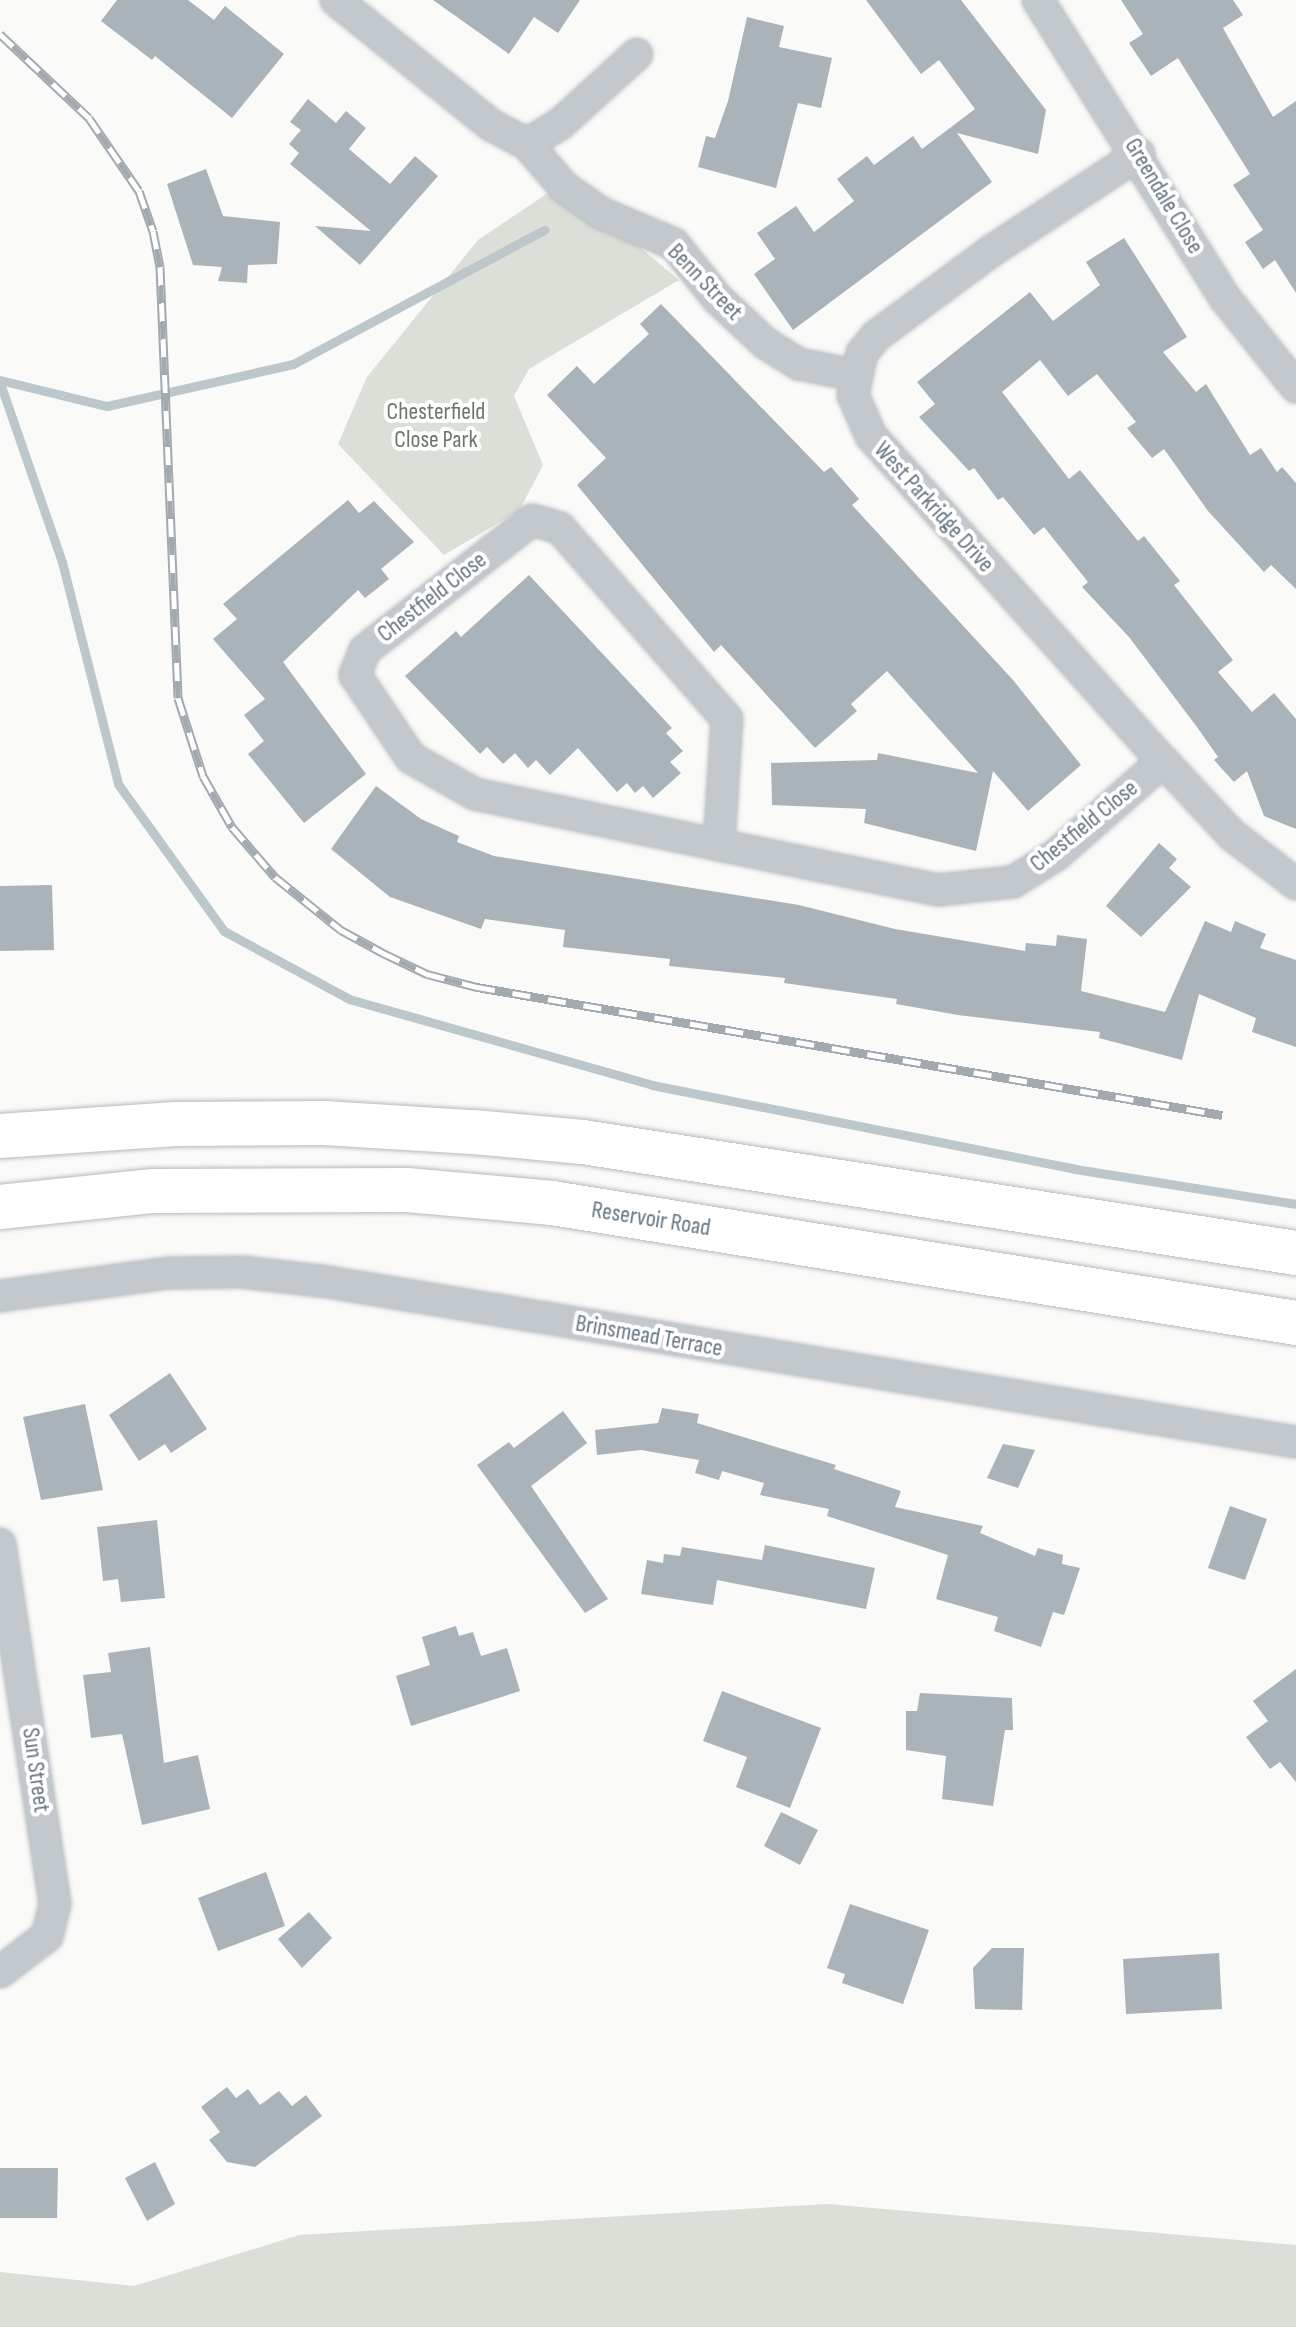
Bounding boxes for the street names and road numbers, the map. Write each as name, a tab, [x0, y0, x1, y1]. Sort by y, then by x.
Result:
street label: Greendale Close	[1118, 133, 1210, 259]
street label: Benn Street	[662, 238, 748, 326]
street label: West Parkridge Drive	[868, 436, 1000, 578]
street label: Chestfield Close	[372, 546, 492, 648]
street label: Chestfield Close	[1024, 774, 1144, 878]
street label: Reservoir Road	[589, 1195, 713, 1243]
street label: Brinsmead Terrace	[573, 1309, 725, 1363]
street label: Sun Street	[16, 1726, 56, 1814]

